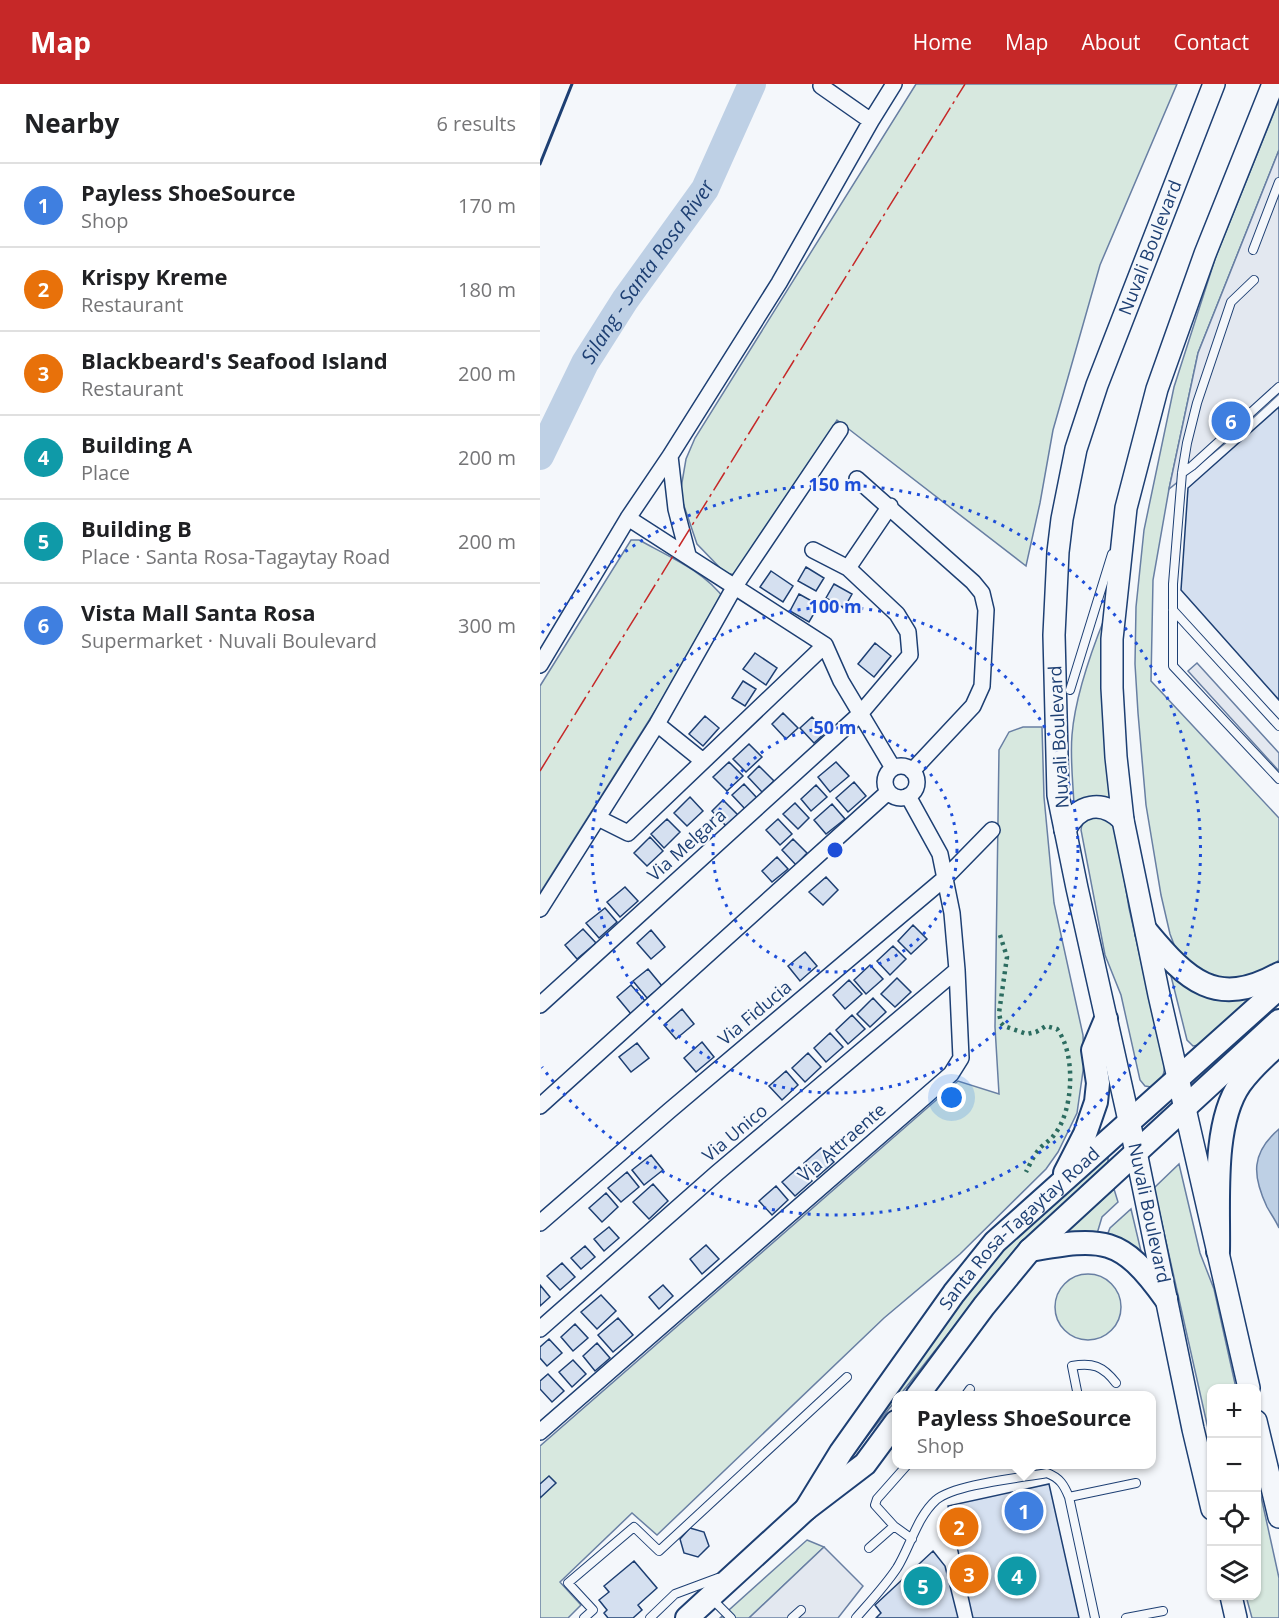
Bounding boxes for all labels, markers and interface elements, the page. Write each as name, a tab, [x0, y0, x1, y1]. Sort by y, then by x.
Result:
text: Map	[30, 23, 91, 61]
text: Home	[913, 28, 972, 56]
text: Map	[1005, 28, 1048, 56]
text: About	[1081, 28, 1141, 56]
text: Contact	[1174, 28, 1249, 56]
text: Nearby	[24, 105, 119, 141]
text: 6 results	[436, 110, 516, 137]
water label: Silang - Santa Rosa River	[574, 175, 721, 368]
street label: Nuvali Boulevard	[1112, 176, 1187, 318]
text: Payless ShoeSource	[81, 177, 296, 207]
text: 1	[38, 192, 49, 219]
text: 170 m	[458, 192, 516, 219]
text: Shop	[81, 207, 129, 234]
text: Krispy Kreme	[81, 261, 228, 291]
text: 2	[38, 276, 49, 303]
text: 180 m	[458, 276, 516, 303]
text: Restaurant	[81, 291, 183, 318]
text: Blackbeard's Seafood Island	[81, 345, 388, 375]
text: 3	[38, 360, 49, 387]
text: 200 m	[458, 360, 516, 387]
text: Restaurant	[81, 375, 183, 402]
pin: 6	[1212, 398, 1250, 444]
text: Building A	[81, 429, 192, 459]
text: 4	[38, 444, 49, 471]
text: 200 m	[458, 444, 516, 471]
text: Place	[81, 459, 130, 486]
text: 150 m	[808, 472, 862, 496]
text: Building B	[81, 513, 192, 543]
text: 5	[38, 528, 49, 555]
text: 200 m	[458, 528, 516, 555]
text: Place · Santa Rosa-Tagaytay Road	[81, 543, 390, 570]
text: 100 m	[808, 594, 862, 618]
text: Vista Mall Santa Rosa	[81, 597, 315, 627]
text: 6	[38, 612, 49, 639]
text: 300 m	[458, 612, 516, 639]
text: Supermarket · Nuvali Boulevard	[81, 627, 377, 654]
street label: Nuvali Boulevard	[1042, 665, 1074, 809]
text: 50 m	[814, 715, 856, 739]
street label: Via Melgara	[642, 803, 731, 886]
centre of rings	[825, 840, 845, 860]
street label: Via Fiducia	[713, 974, 796, 1050]
your location	[937, 1083, 966, 1112]
street label: Via Attraente	[792, 1097, 890, 1187]
street label: Via Unico	[697, 1098, 772, 1167]
street label: Nuvali Boulevard	[1123, 1140, 1177, 1285]
street label: Santa Rosa-Tagaytay Road	[933, 1141, 1104, 1314]
map controls	[1207, 1384, 1261, 1600]
button: +	[1207, 1384, 1261, 1438]
popup	[892, 1391, 1156, 1469]
text: Payless ShoeSource	[917, 1402, 1131, 1432]
text: Shop	[917, 1432, 964, 1459]
button: −	[1207, 1438, 1261, 1492]
pin: 1	[1004, 1488, 1044, 1534]
button: locate	[1207, 1492, 1261, 1546]
pin: 2	[940, 1504, 978, 1550]
button: layers	[1207, 1546, 1261, 1600]
pin: 3	[950, 1552, 988, 1596]
pin: 4	[998, 1554, 1036, 1598]
pin: 5	[904, 1564, 943, 1608]

